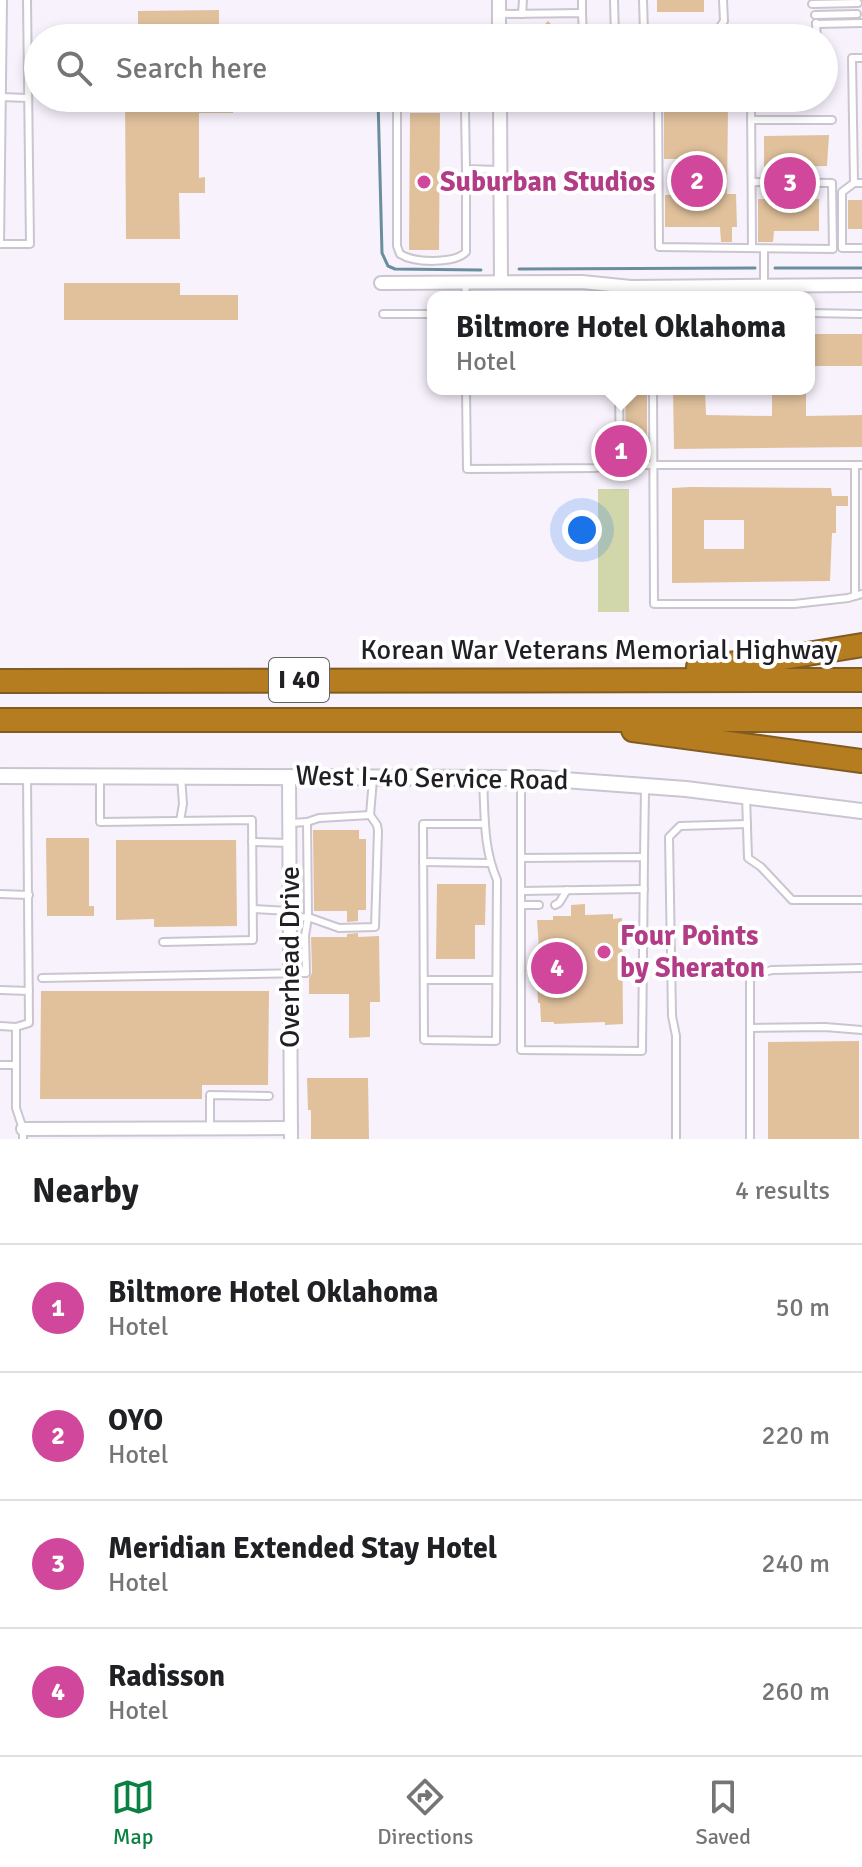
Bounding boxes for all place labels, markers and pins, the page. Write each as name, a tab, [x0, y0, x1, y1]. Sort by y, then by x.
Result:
pin: 2	[671, 151, 723, 211]
pin: 3	[764, 153, 816, 213]
place label: Suburban Studios	[440, 165, 655, 199]
marker: Suburban Studios	[415, 173, 433, 191]
pin: 1	[595, 421, 647, 481]
place label: Four Points by Sheraton	[620, 919, 765, 985]
pin: 4	[531, 938, 583, 998]
marker: Four Points by Sheraton	[595, 943, 613, 961]

